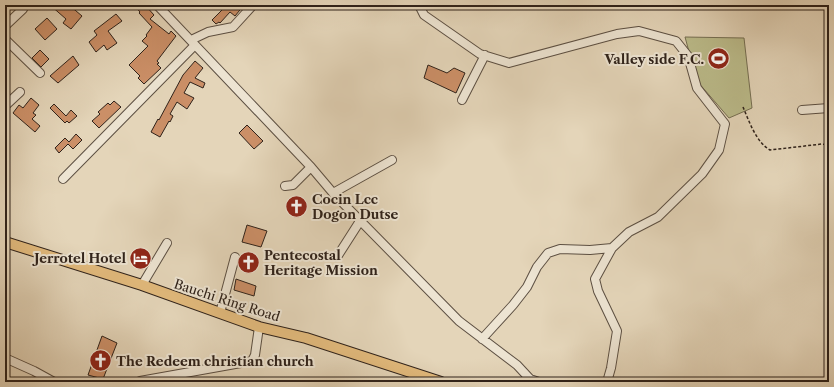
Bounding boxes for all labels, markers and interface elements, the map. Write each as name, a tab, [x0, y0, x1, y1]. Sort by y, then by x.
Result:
sports icon: Valley side F.C.	[706, 46, 732, 72]
place label: Valley side F.C.	[603, 51, 704, 67]
place label: Cocin Lcc Dogon Dutse	[312, 191, 399, 222]
church icon: Cocin Lcc Dogon Dutse	[283, 193, 309, 219]
hotel icon: Jerrotel Hotel	[128, 245, 154, 271]
place label: Pentecostal Heritage Mission	[264, 247, 378, 278]
church icon: Pentecostal Heritage Mission	[235, 249, 261, 275]
place label: Jerrotel Hotel	[32, 250, 126, 266]
street label: Bauchi Ring Road	[172, 275, 282, 325]
church icon: The Redeem christian church	[87, 348, 113, 374]
place label: The Redeem christian church	[116, 353, 314, 369]

